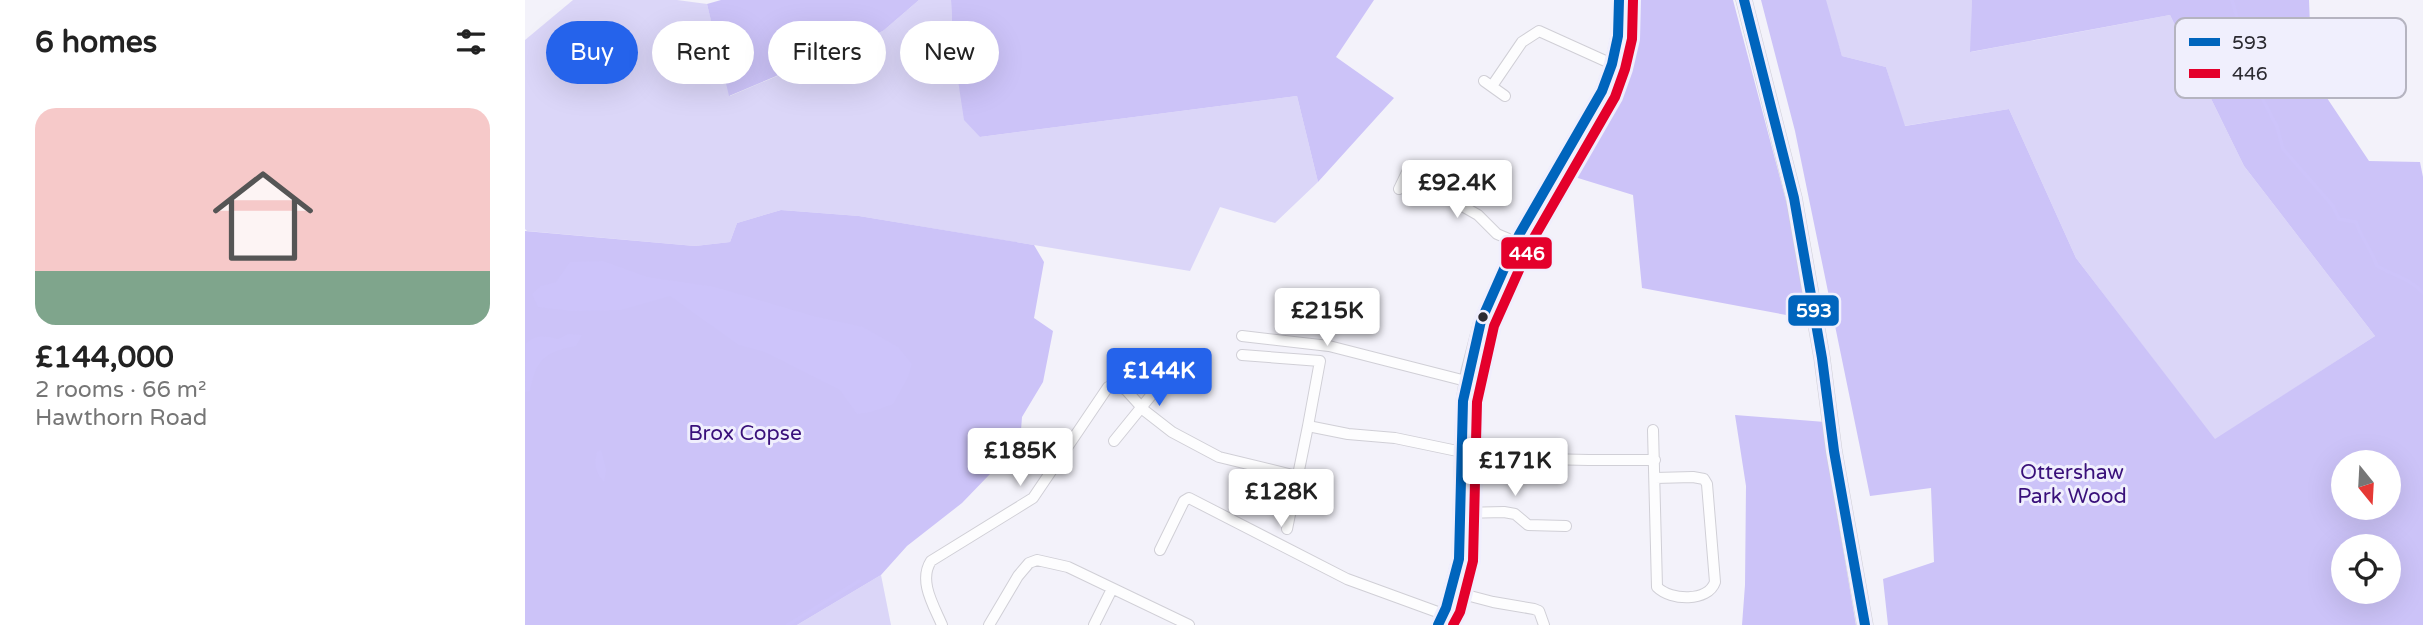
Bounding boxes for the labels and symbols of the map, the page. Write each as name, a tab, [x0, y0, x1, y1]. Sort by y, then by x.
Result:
legend	[2175, 18, 2406, 98]
text: 593	[2232, 32, 2268, 54]
text: 446	[2232, 63, 2268, 85]
pin: £92.4K	[1400, 160, 1514, 220]
line badge: 446	[1500, 236, 1553, 270]
text: 446	[1509, 243, 1545, 265]
pin: £215K	[1278, 288, 1376, 348]
line badge: 593	[1787, 294, 1840, 327]
text: 593	[1796, 300, 1832, 322]
unlabelled marker	[1476, 310, 1490, 324]
pin: £144K	[1110, 348, 1208, 408]
park label: Brox Copse	[688, 421, 802, 446]
pin: £185K	[971, 428, 1069, 488]
pin: £171K	[1466, 438, 1564, 498]
north arrow	[2331, 450, 2401, 520]
park label: Ottershaw Park Wood	[2017, 460, 2127, 509]
pin: £128K	[1232, 470, 1330, 529]

